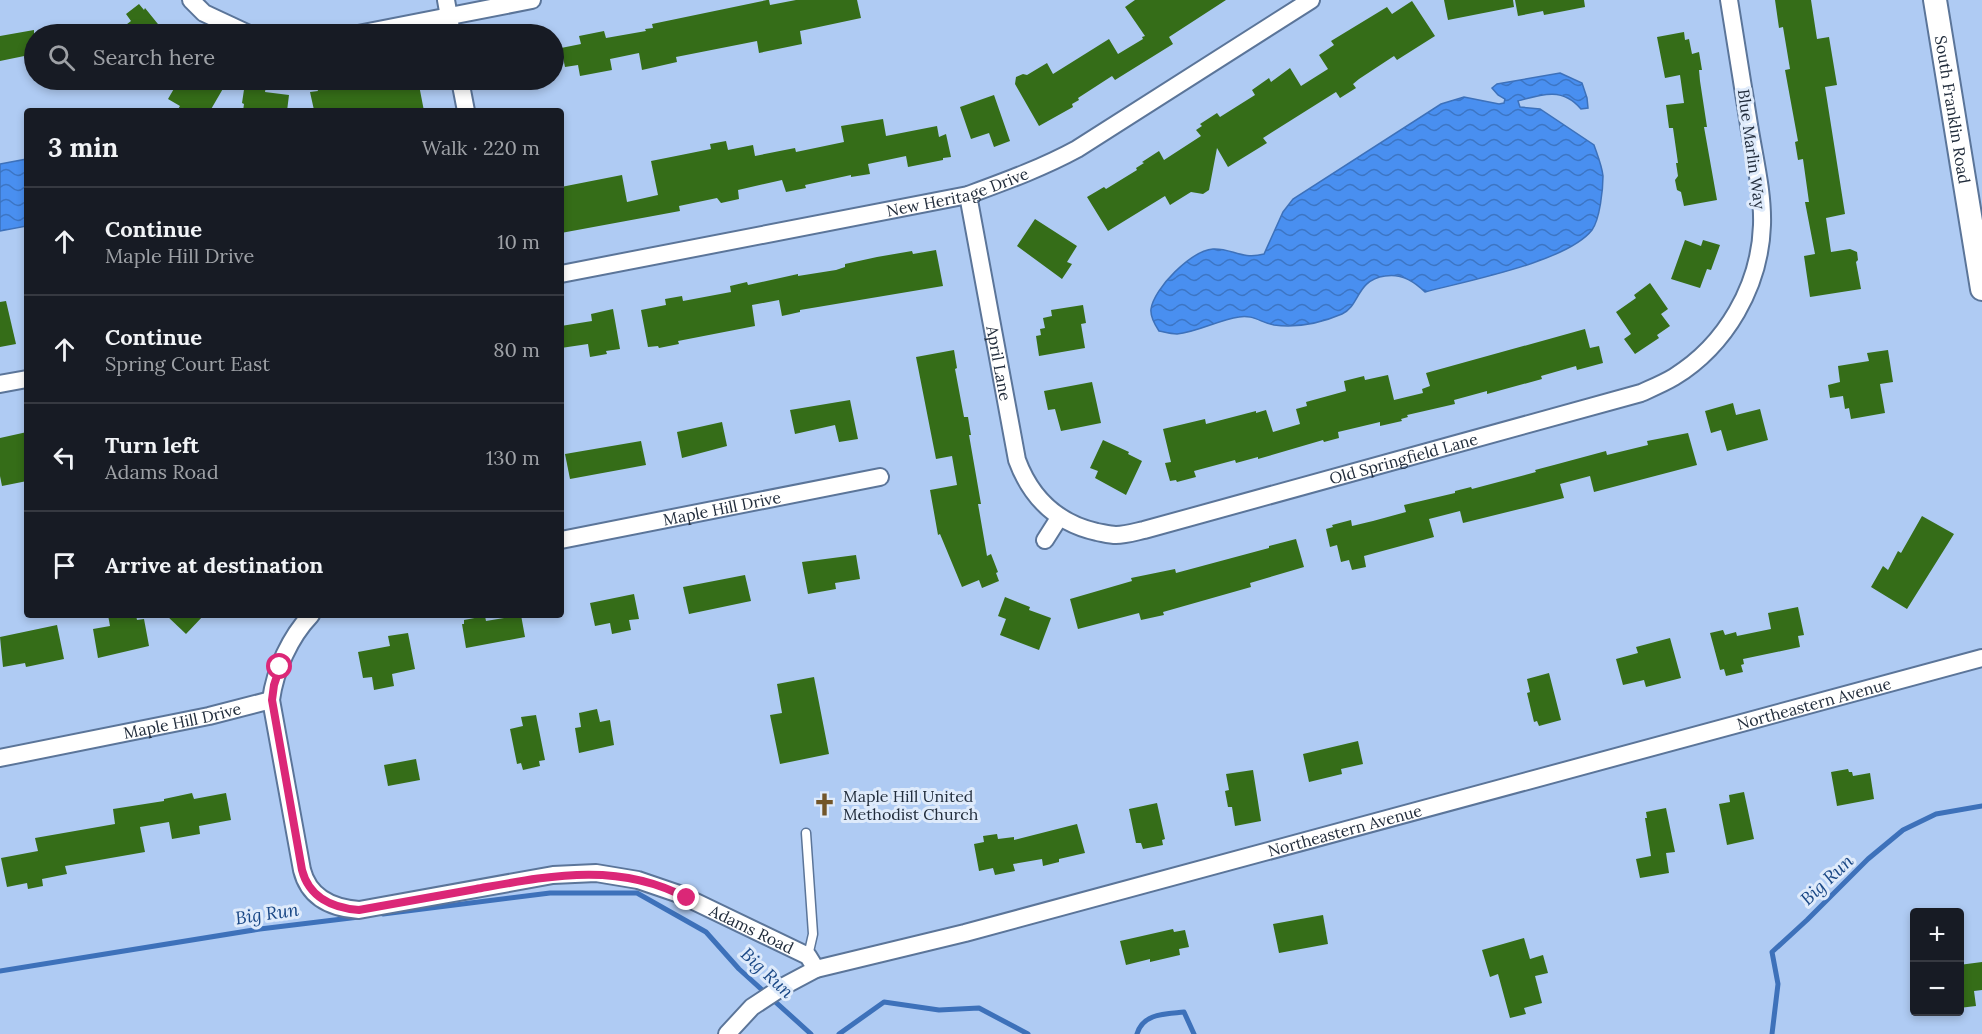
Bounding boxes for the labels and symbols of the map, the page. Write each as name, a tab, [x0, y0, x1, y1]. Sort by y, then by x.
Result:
street label: South Franklin Road	[1931, 34, 1975, 186]
street label: Blue Marlin Way	[1734, 88, 1770, 211]
street label: New Heritage Drive	[885, 163, 1032, 221]
street label: April Lane	[982, 323, 1016, 403]
street label: Old Springfield Lane	[1327, 428, 1480, 488]
street label: Maple Hill Drive	[661, 487, 783, 530]
route start	[266, 653, 292, 679]
street label: Northeastern Avenue	[1735, 673, 1893, 734]
street label: Maple Hill Drive	[122, 698, 243, 743]
place label: Maple Hill United Methodist Church	[843, 786, 979, 824]
church icon: Maple Hill United Methodist Church	[812, 792, 838, 818]
street label: Northeastern Avenue	[1266, 800, 1424, 861]
water label: Big Run	[1795, 849, 1858, 910]
route end	[673, 884, 699, 910]
water label: Big Run	[234, 898, 300, 929]
street label: Adams Road	[705, 900, 797, 958]
water label: Big Run	[736, 942, 799, 1003]

